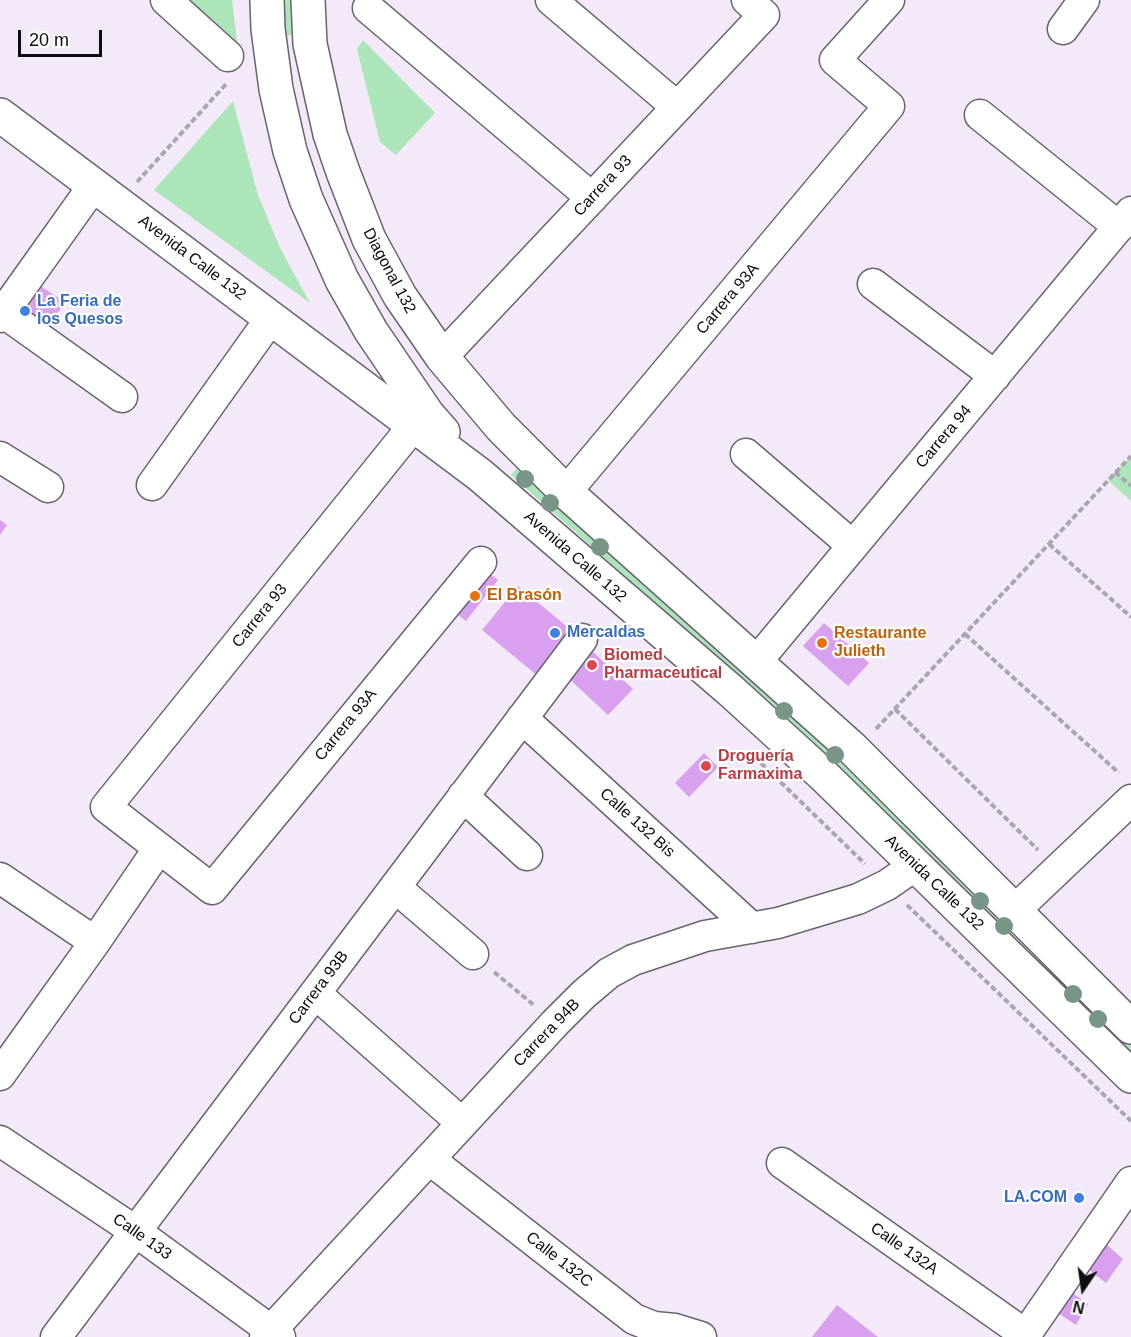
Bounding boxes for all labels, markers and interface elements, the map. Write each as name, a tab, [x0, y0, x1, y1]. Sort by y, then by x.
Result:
scale bar	[21, 18, 105, 56]
text: 20 m	[29, 30, 69, 50]
street label: Carrera 93	[570, 151, 636, 221]
street label: Avenida Calle 132	[134, 211, 250, 305]
street label: Diagonal 132	[358, 225, 420, 317]
street label: Carrera 93A	[693, 259, 763, 339]
place label: La Feria de los Quesos	[37, 292, 123, 330]
marker: La Feria de los Quesos	[18, 304, 32, 318]
street label: Carrera 94	[912, 402, 976, 472]
street label: Avenida Calle 132	[520, 507, 630, 607]
street label: Carrera 93	[228, 580, 292, 652]
place label: El Brasón	[487, 586, 562, 606]
marker: El Brasón	[468, 589, 482, 603]
place label: Mercaldas	[567, 623, 645, 643]
place label: Restaurante Julieth	[834, 624, 926, 662]
marker: Mercaldas	[548, 626, 562, 640]
marker: Restaurante Julieth	[815, 636, 829, 650]
place label: Biomed Pharmaceutical	[604, 646, 722, 684]
marker: Biomed Pharmaceutical	[585, 658, 599, 672]
street label: Carrera 93A	[311, 685, 381, 765]
place label: Droguería Farmaxima	[718, 747, 802, 785]
marker: Droguería Farmaxima	[699, 759, 713, 773]
street label: Calle 132 Bis	[596, 784, 678, 862]
street label: Avenida Calle 132	[881, 831, 987, 935]
street label: Carrera 93B	[285, 947, 353, 1029]
street label: Carrera 94B	[510, 995, 584, 1071]
place label: LA.COM	[1004, 1188, 1067, 1208]
marker: LA.COM	[1072, 1191, 1086, 1205]
street label: Calle 133	[109, 1210, 175, 1264]
street label: Calle 132A	[866, 1219, 942, 1279]
street label: Calle 132C	[522, 1228, 596, 1292]
north arrow	[1053, 1259, 1113, 1319]
text: N	[1071, 1297, 1086, 1317]

